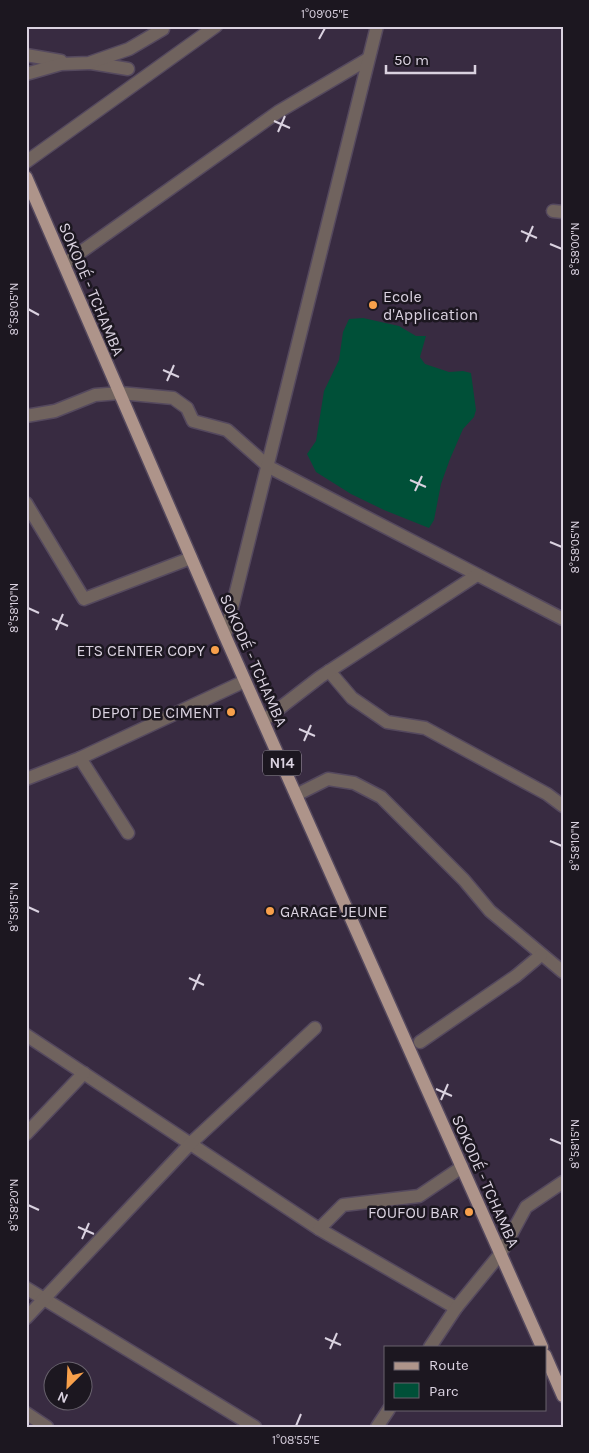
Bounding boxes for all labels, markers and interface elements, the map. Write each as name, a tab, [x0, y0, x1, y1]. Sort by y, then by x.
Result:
text: 1°09'05"E	[301, 7, 349, 21]
scale bar	[386, 42, 475, 74]
text: 50 m	[394, 51, 429, 69]
street label: SOKODÉ - TCHAMBA	[55, 220, 128, 359]
text: 8°58'00"N	[568, 222, 582, 276]
text: 8°58'05"N	[7, 283, 21, 336]
place label: Ecole d'Application	[383, 287, 478, 324]
marker: Ecole d'Application	[367, 299, 379, 311]
text: 8°58'05"N	[568, 521, 582, 574]
text: 8°58'10"N	[7, 583, 21, 633]
street label: SOKODÉ - TCHAMBA	[216, 591, 291, 729]
place label: ETS CENTER COPY	[76, 641, 205, 660]
marker: ETS CENTER COPY	[209, 644, 221, 656]
place label: DEPOT DE CIMENT	[91, 703, 221, 722]
marker: DEPOT DE CIMENT	[225, 706, 237, 718]
road number: N14	[263, 750, 301, 776]
text: 8°58'10"N	[568, 821, 582, 871]
text: 8°58'15"N	[7, 882, 21, 932]
place label: GARAGE JEUNE	[280, 902, 387, 921]
marker: GARAGE JEUNE	[264, 905, 276, 917]
street label: SOKODÉ - TCHAMBA	[448, 1112, 523, 1250]
text: 8°58'15"N	[568, 1119, 582, 1169]
text: 8°58'20"N	[7, 1178, 21, 1232]
place label: FOUFOU BAR	[368, 1203, 459, 1222]
marker: FOUFOU BAR	[463, 1206, 475, 1218]
legend	[384, 1346, 546, 1410]
text: Route	[429, 1356, 469, 1374]
north arrow	[42, 1360, 92, 1410]
text: Parc	[429, 1382, 459, 1400]
text: N	[55, 1388, 71, 1407]
text: 1°08'55"E	[272, 1433, 320, 1447]

